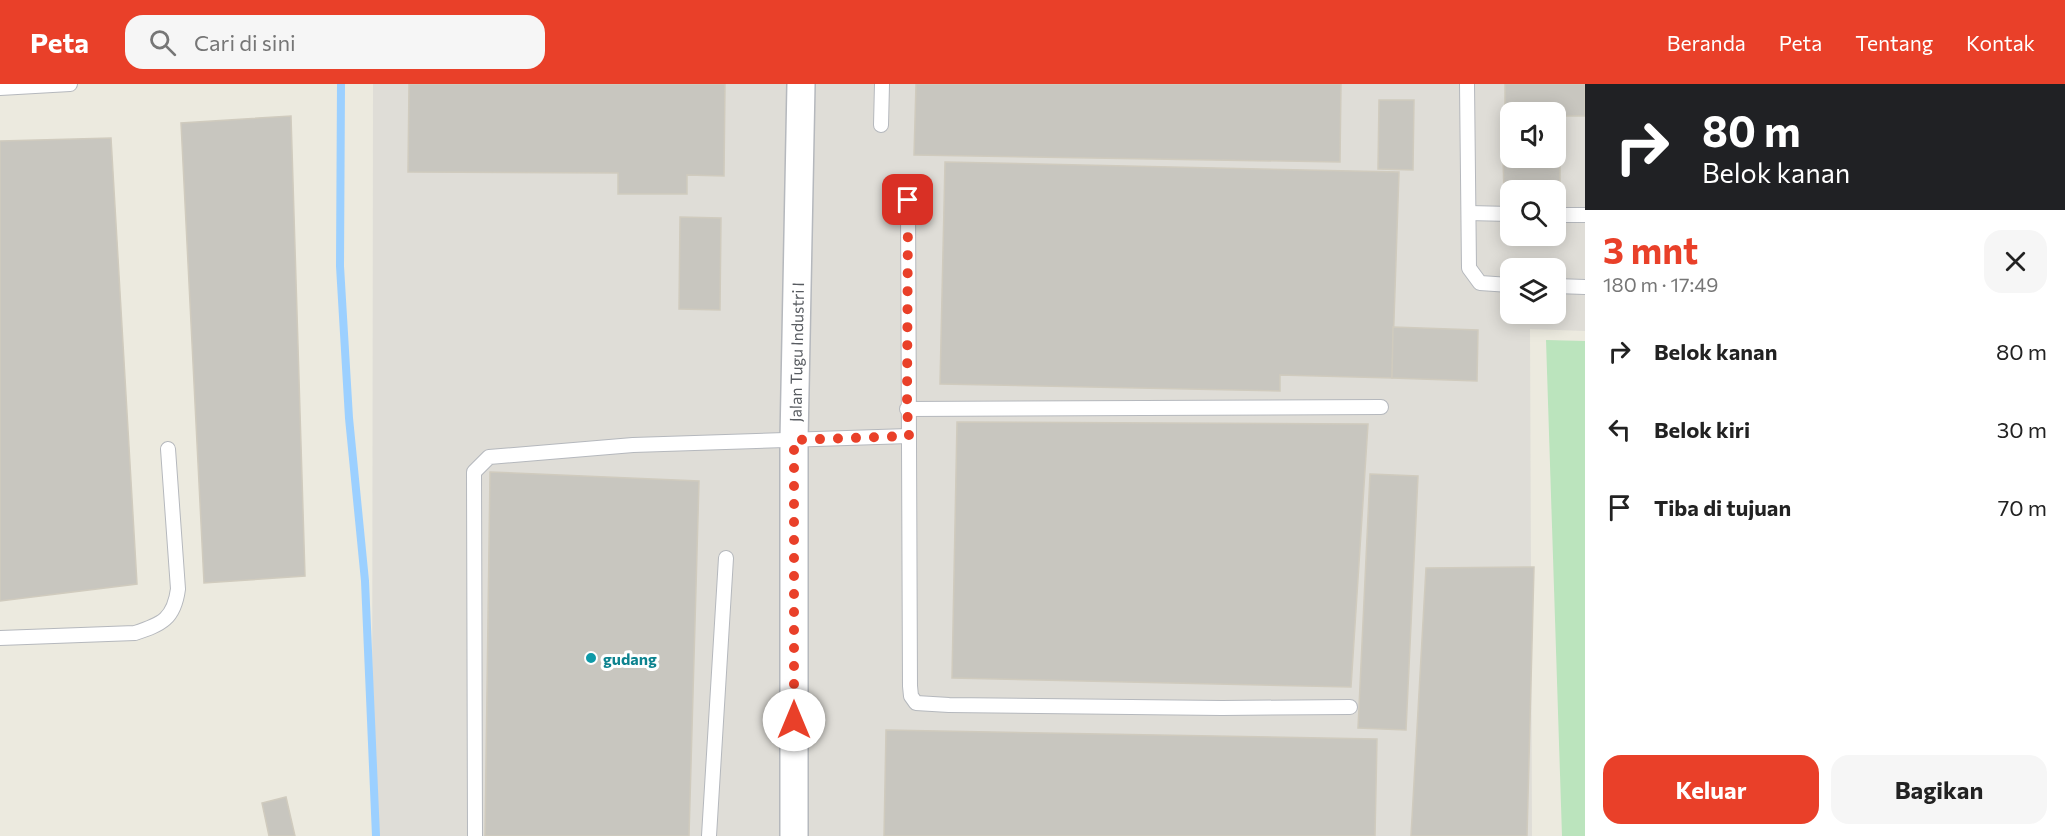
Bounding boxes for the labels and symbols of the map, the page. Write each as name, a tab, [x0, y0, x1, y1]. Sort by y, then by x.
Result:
pin	[882, 174, 933, 225]
street label: Jalan Tugu Industri I	[785, 282, 807, 422]
place label: gudang	[603, 649, 657, 668]
marker: gudang	[584, 651, 598, 665]
position arrow	[762, 688, 826, 752]

